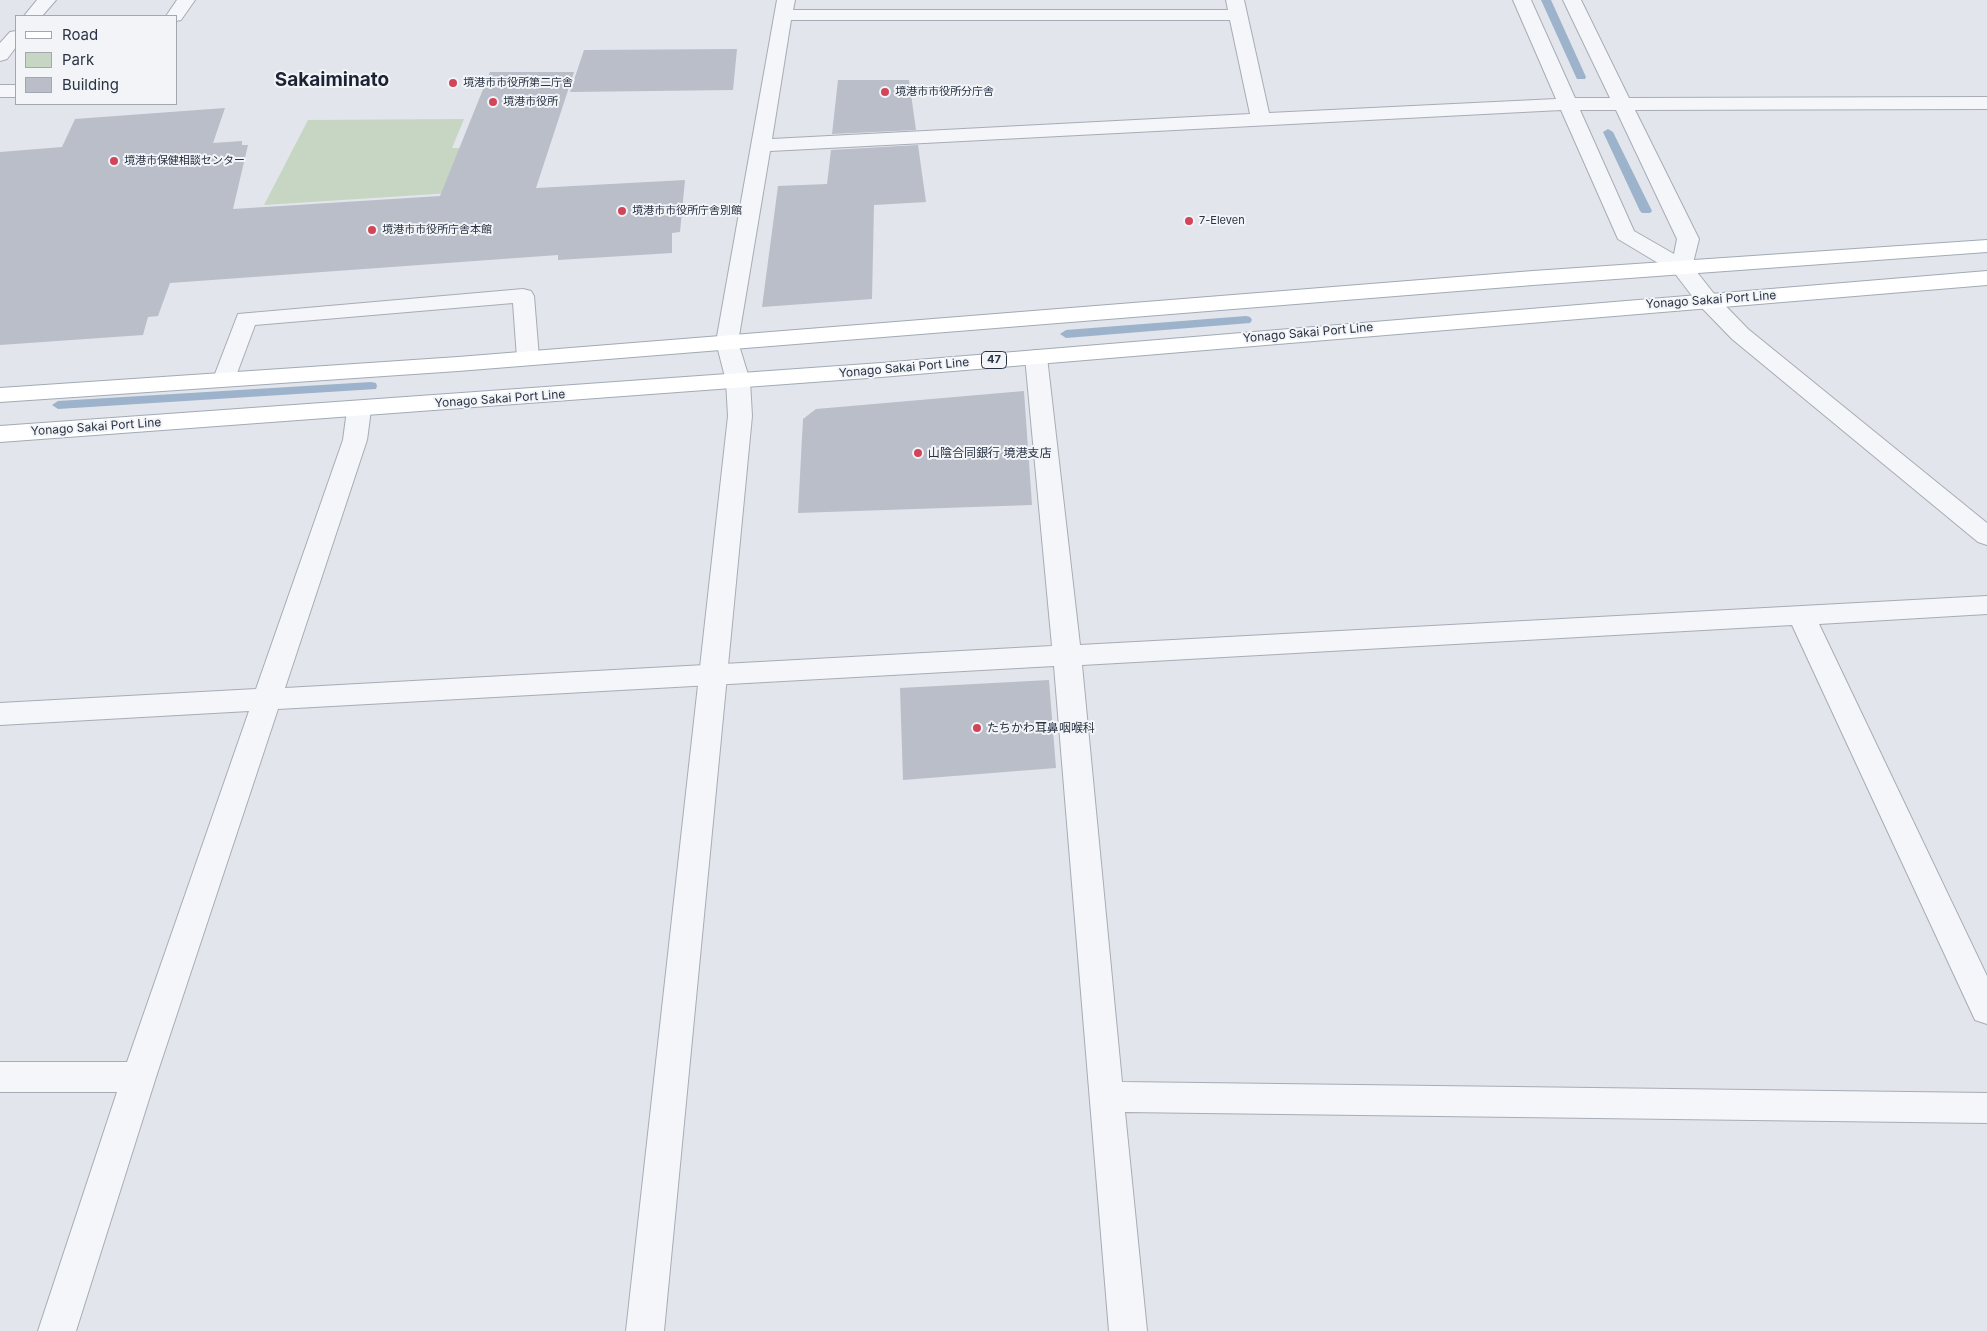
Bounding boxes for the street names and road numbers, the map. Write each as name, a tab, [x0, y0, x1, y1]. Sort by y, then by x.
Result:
street label: Yonago Sakai Port Line	[1645, 288, 1777, 312]
street label: Yonago Sakai Port Line	[1242, 320, 1374, 346]
road number: 47	[982, 352, 1006, 368]
street label: Yonago Sakai Port Line	[838, 355, 970, 381]
street label: Yonago Sakai Port Line	[434, 387, 566, 411]
street label: Yonago Sakai Port Line	[30, 415, 162, 439]

